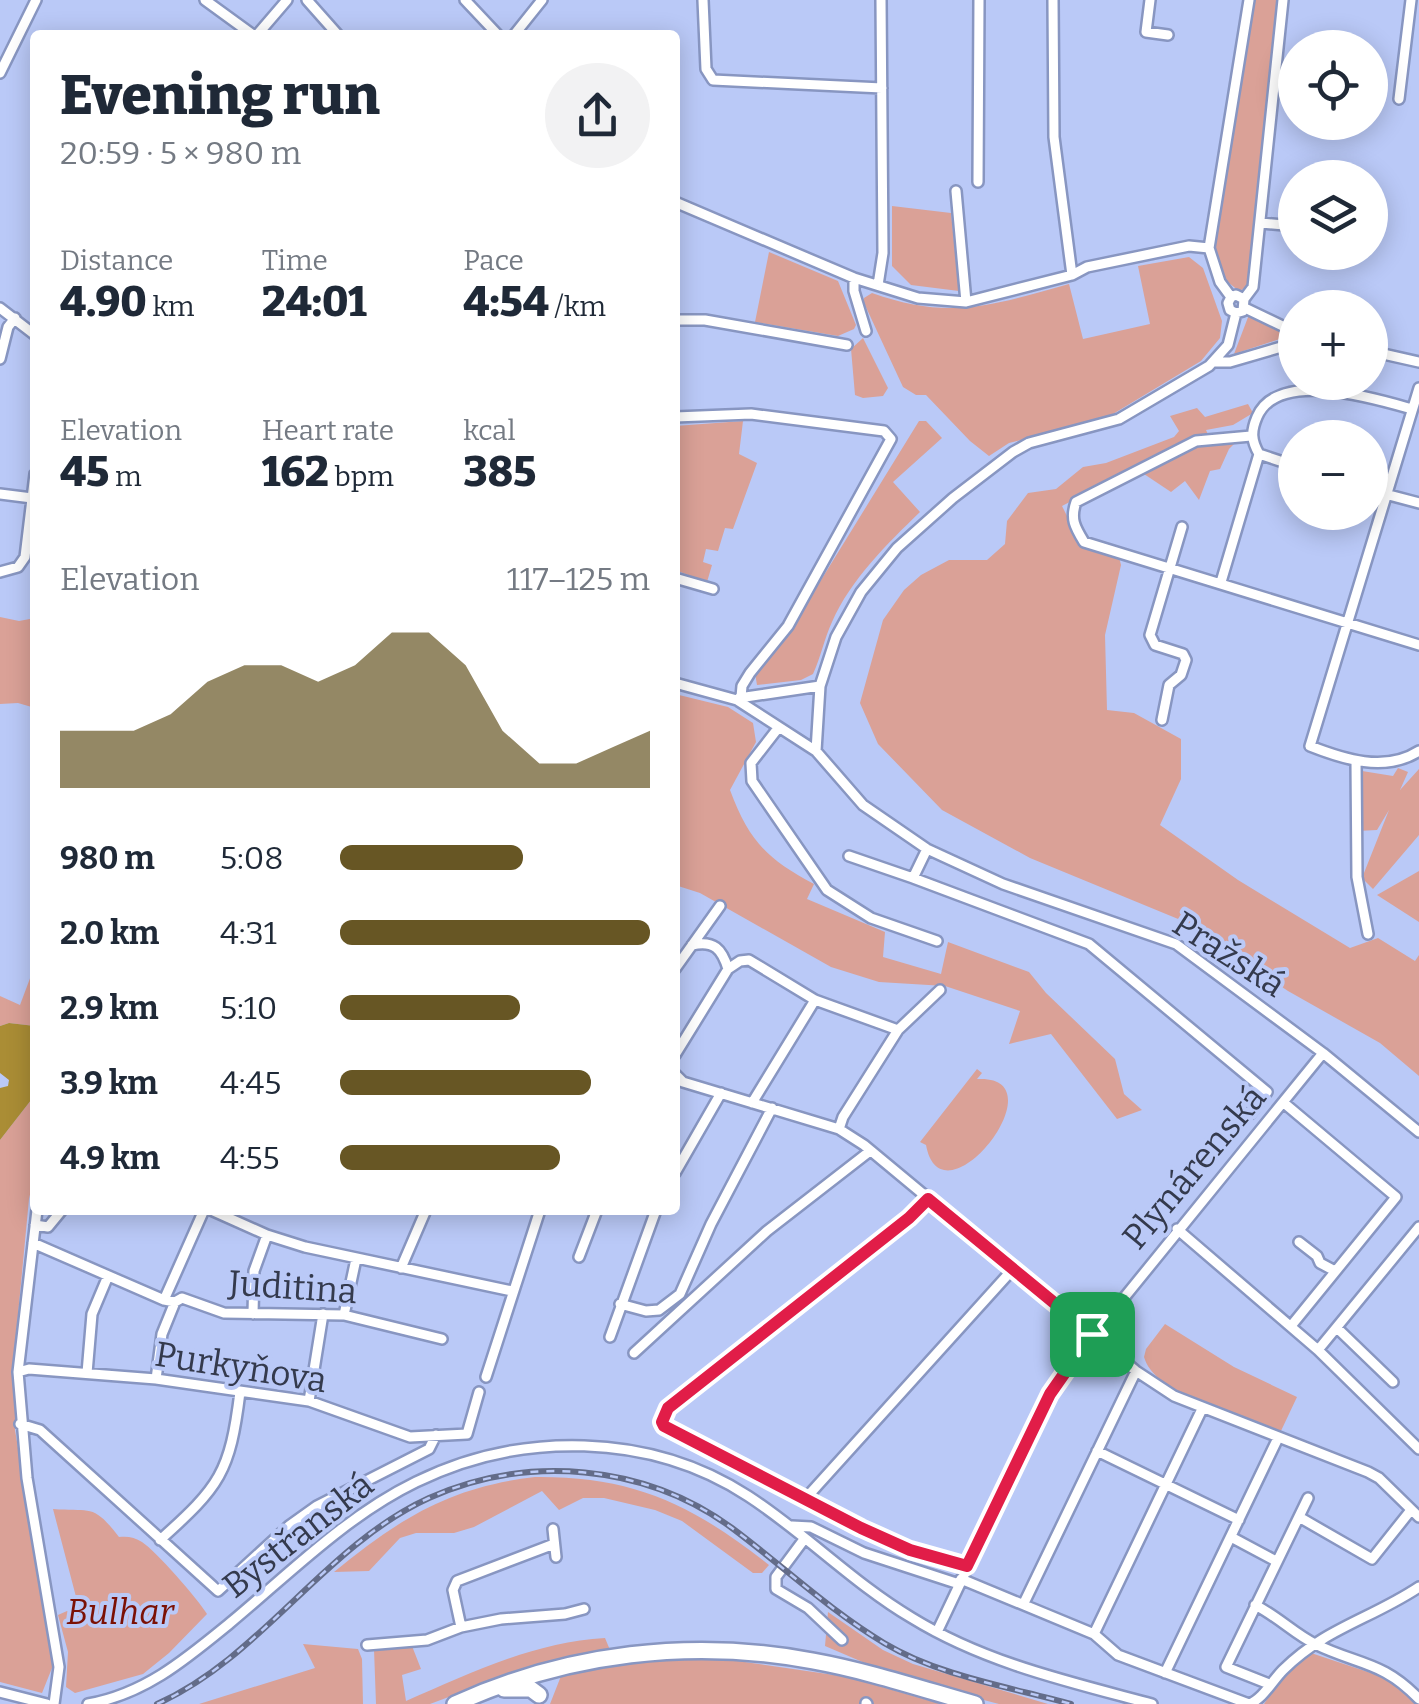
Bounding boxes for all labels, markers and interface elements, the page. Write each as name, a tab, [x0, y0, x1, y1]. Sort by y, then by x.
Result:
map controls	[1278, 30, 1388, 530]
button: locate	[1278, 30, 1388, 140]
text: Evening run	[60, 63, 380, 129]
button: share	[545, 63, 650, 168]
text: 20:59 · 5 × 980 m	[60, 134, 301, 172]
button: layers	[1278, 160, 1388, 270]
text: Distance	[60, 244, 173, 277]
text: Time	[262, 244, 328, 277]
text: Pace	[463, 244, 524, 277]
text: 4.90	[60, 277, 147, 327]
text: 24:01	[262, 277, 367, 327]
text: 4:54	[463, 277, 549, 327]
text: km	[147, 290, 195, 323]
text: /km	[549, 290, 606, 323]
button: +	[1278, 290, 1388, 400]
text: Elevation	[60, 414, 182, 447]
text: Heart rate	[262, 414, 394, 447]
text: kcal	[463, 414, 515, 447]
button: −	[1278, 420, 1388, 530]
text: 45	[60, 447, 109, 497]
text: 162	[262, 447, 329, 497]
text: 385	[463, 447, 536, 497]
text: m	[109, 460, 142, 493]
text: bpm	[329, 460, 394, 493]
text: Elevation	[60, 560, 200, 598]
text: 117–125 m	[507, 560, 650, 598]
text: 980 m	[60, 839, 155, 877]
text: 5:08	[220, 839, 284, 877]
street label: Pražská	[1165, 902, 1293, 1006]
text: 2.0 km	[60, 914, 159, 952]
text: 4:31	[220, 914, 277, 952]
text: 2.9 km	[60, 989, 159, 1027]
text: 5:10	[220, 989, 277, 1027]
text: 3.9 km	[60, 1064, 158, 1102]
text: 4:45	[220, 1064, 281, 1102]
street label: Plynárenská	[1114, 1077, 1274, 1257]
text: 4.9 km	[60, 1139, 160, 1177]
text: 4:55	[220, 1139, 280, 1177]
street label: Juditina	[226, 1262, 359, 1312]
pin	[1050, 1292, 1135, 1377]
icon: arrive	[1065, 1307, 1120, 1362]
street label: Purkyňova	[152, 1333, 330, 1401]
street label: Bystřanská	[214, 1463, 382, 1607]
park label: Bulhar	[66, 1591, 176, 1633]

